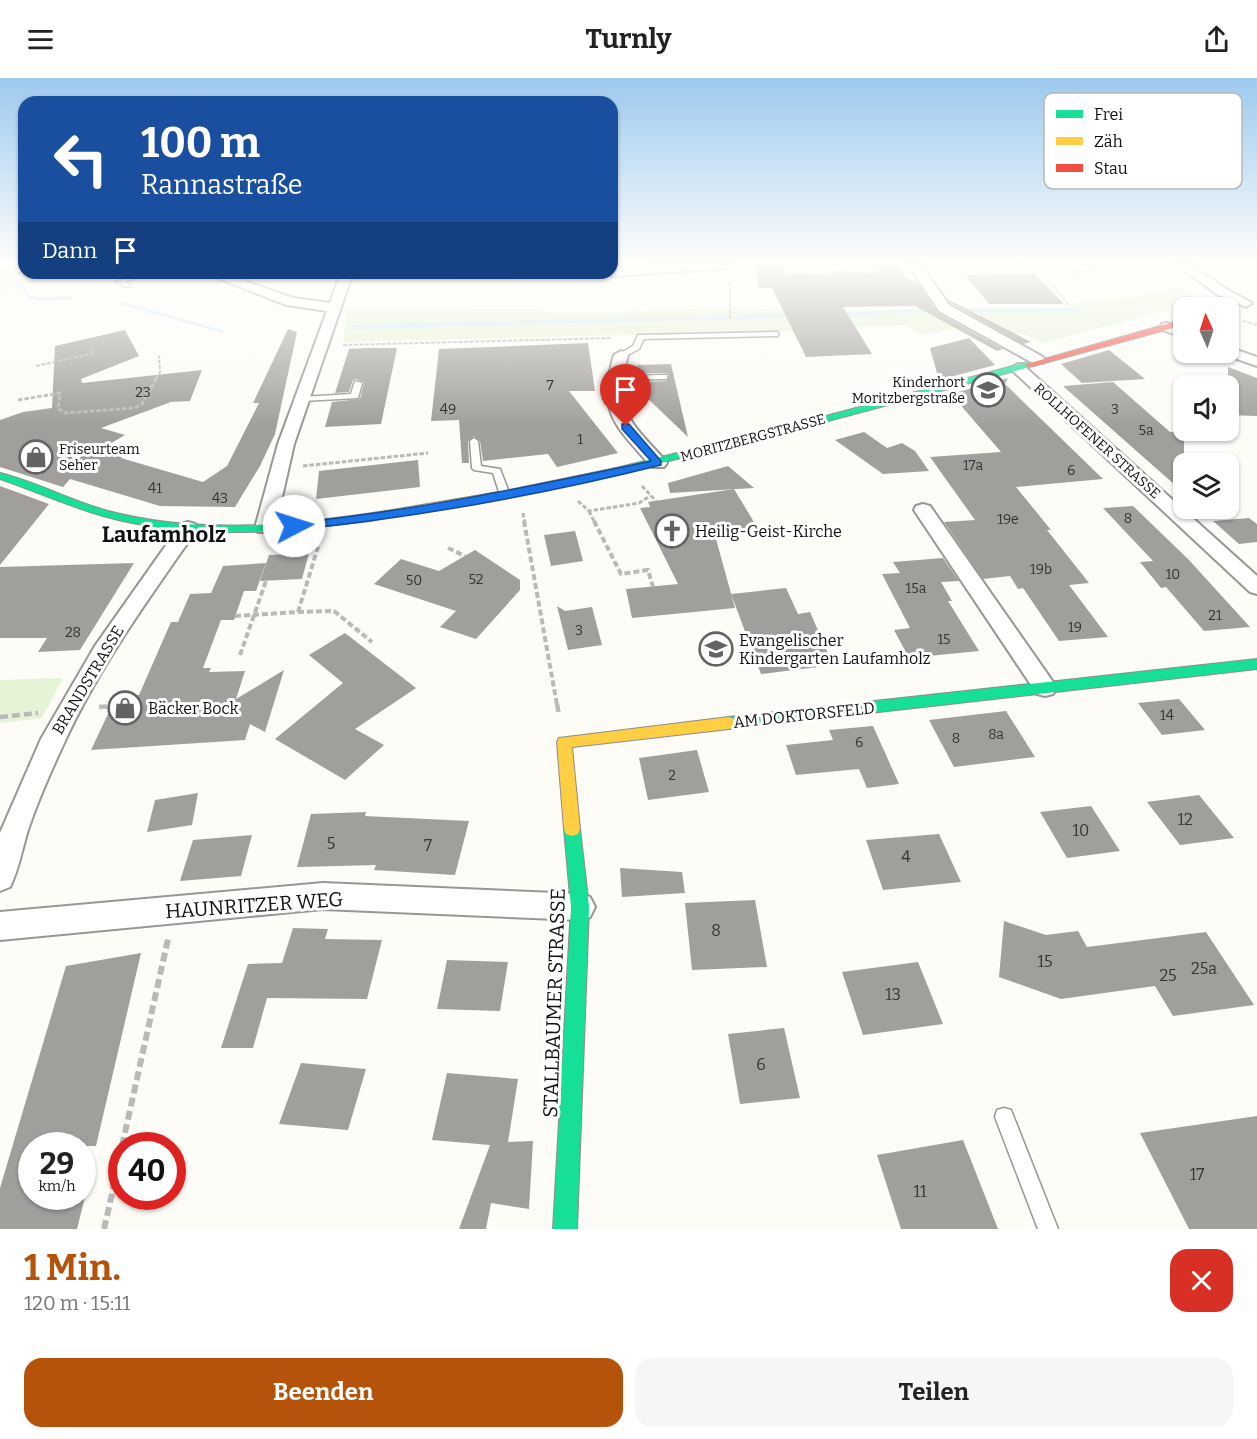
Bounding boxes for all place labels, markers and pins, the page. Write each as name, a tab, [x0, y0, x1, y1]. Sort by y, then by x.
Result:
pin	[600, 364, 651, 426]
school or university icon: Kinderhort Moritzbergstraße	[970, 372, 1006, 408]
place label: Kinderhort Moritzbergstraße	[852, 374, 965, 407]
shop icon: Friseurteam Seher	[18, 439, 54, 475]
place label: Friseurteam Seher	[59, 441, 140, 474]
church icon: Heilig-Geist-Kirche	[654, 513, 690, 549]
place label: Heilig-Geist-Kirche	[695, 522, 842, 541]
school or university icon: Evangelischer Kindergarten Laufamholz	[698, 631, 734, 667]
place label: Evangelischer Kindergarten Laufamholz	[739, 631, 931, 668]
shop icon: Bäcker Bock	[107, 690, 143, 726]
place label: Bäcker Bock	[148, 699, 238, 718]

